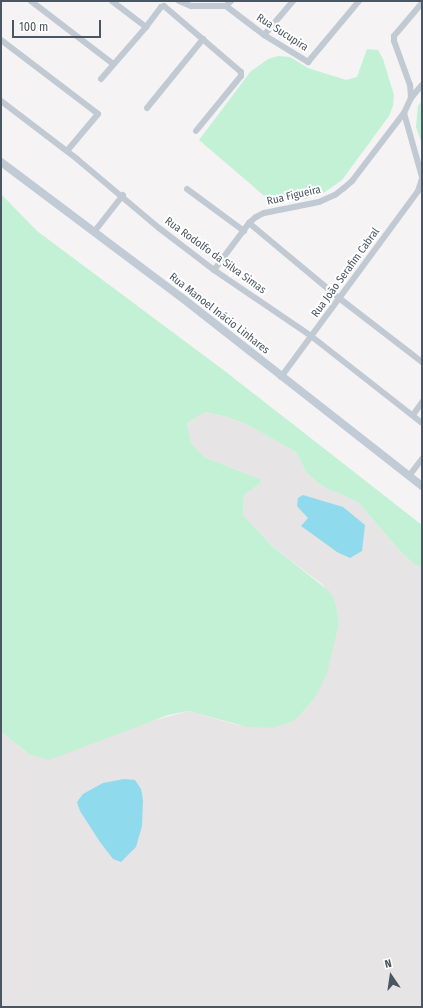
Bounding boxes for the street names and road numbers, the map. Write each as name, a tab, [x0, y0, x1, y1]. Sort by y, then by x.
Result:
street label: Rua Sucupira	[254, 11, 310, 55]
street label: Rua Figueira	[266, 183, 322, 209]
street label: Rua Rodolfo da Silva Simas	[162, 215, 268, 297]
street label: Rua João Serafim Cabral	[309, 226, 383, 320]
street label: Rua Manoel Inácio Linhares	[166, 271, 272, 357]

